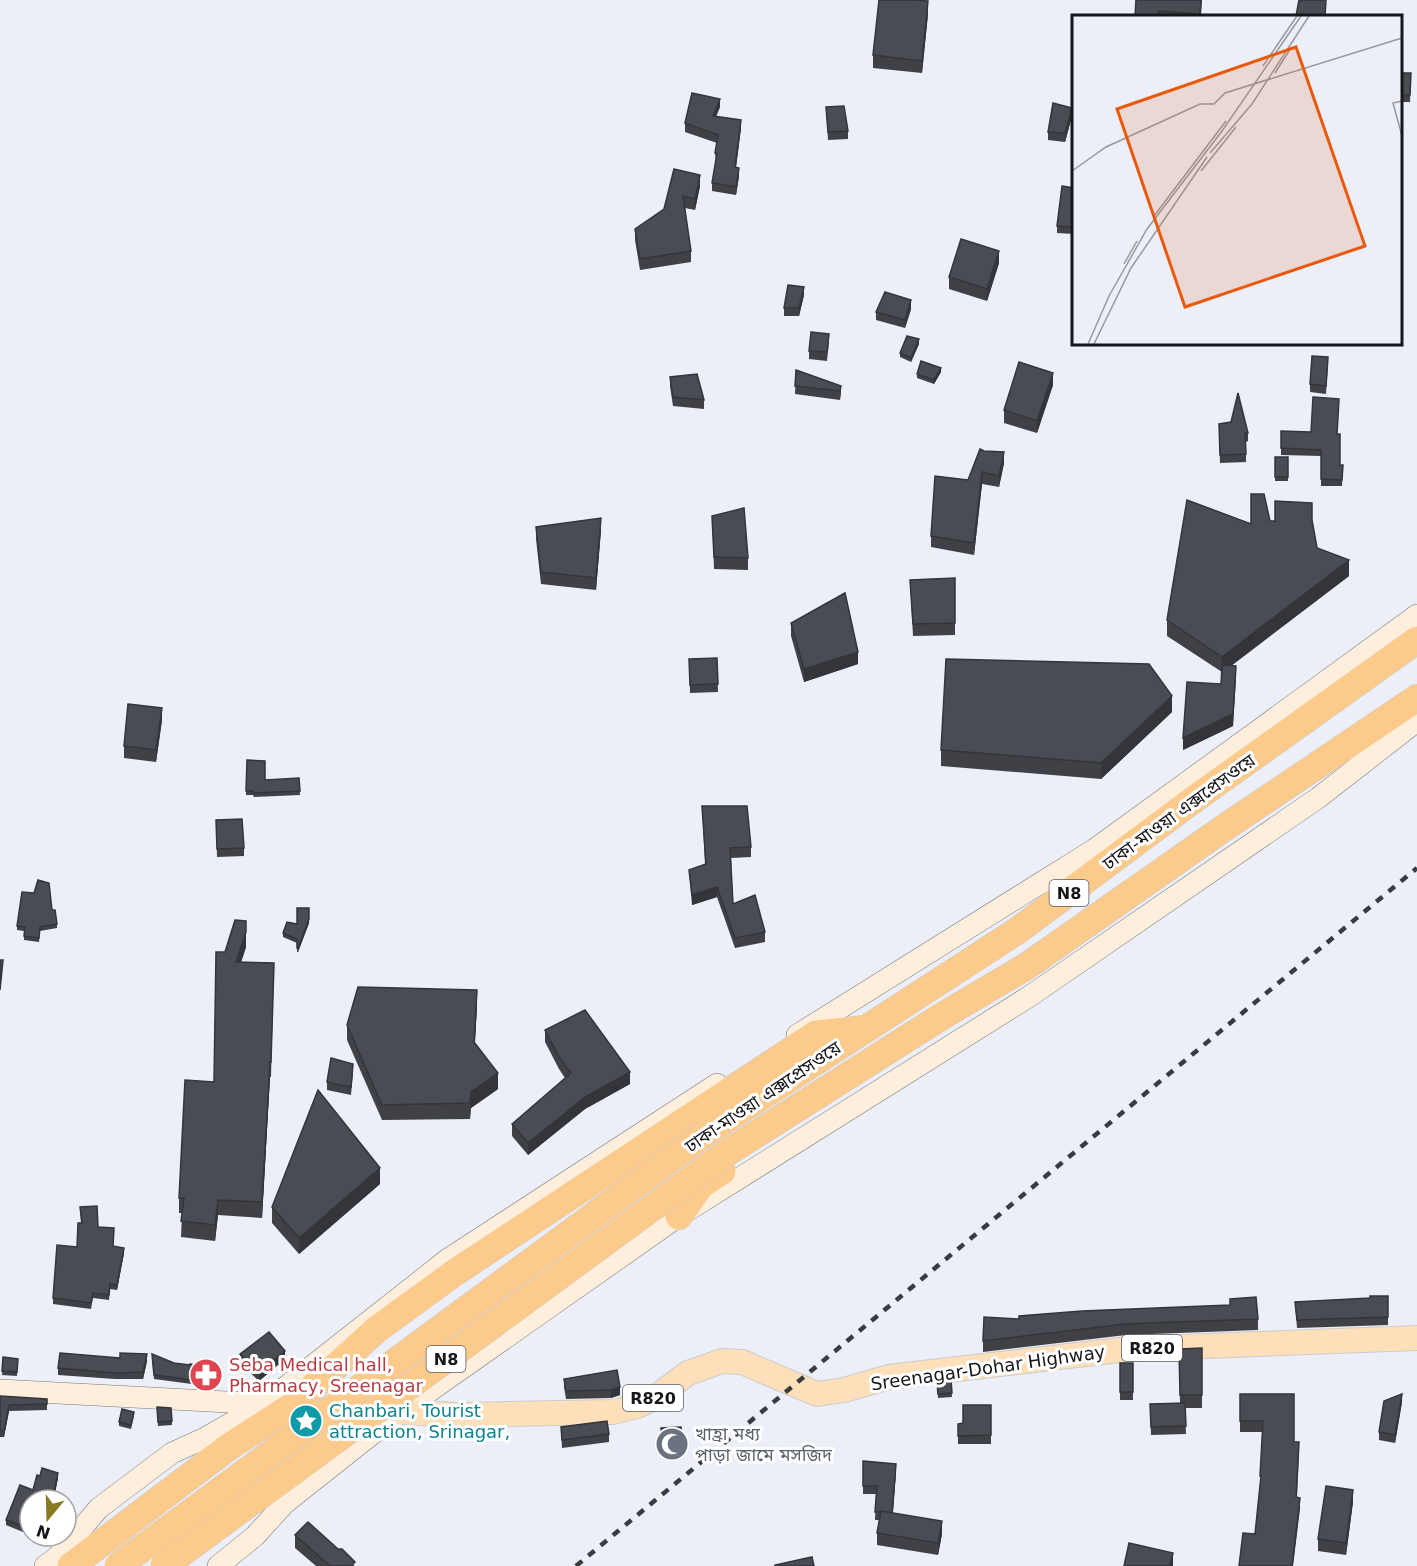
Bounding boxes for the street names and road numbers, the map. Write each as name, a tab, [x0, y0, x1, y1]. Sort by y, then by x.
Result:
street label: ঢাকা-মাওয়া এক্সপ্রেসওয়ে	[1098, 749, 1260, 874]
road number: N8	[1050, 880, 1088, 906]
street label: ঢাকা-মাওয়া এক্সপ্রেসওয়ে	[680, 1036, 845, 1157]
road number: R820	[1122, 1335, 1182, 1361]
street label: Sreenagar-Dohar Highway	[869, 1341, 1107, 1394]
road number: N8	[426, 1346, 466, 1372]
road number: R820	[623, 1385, 683, 1411]

